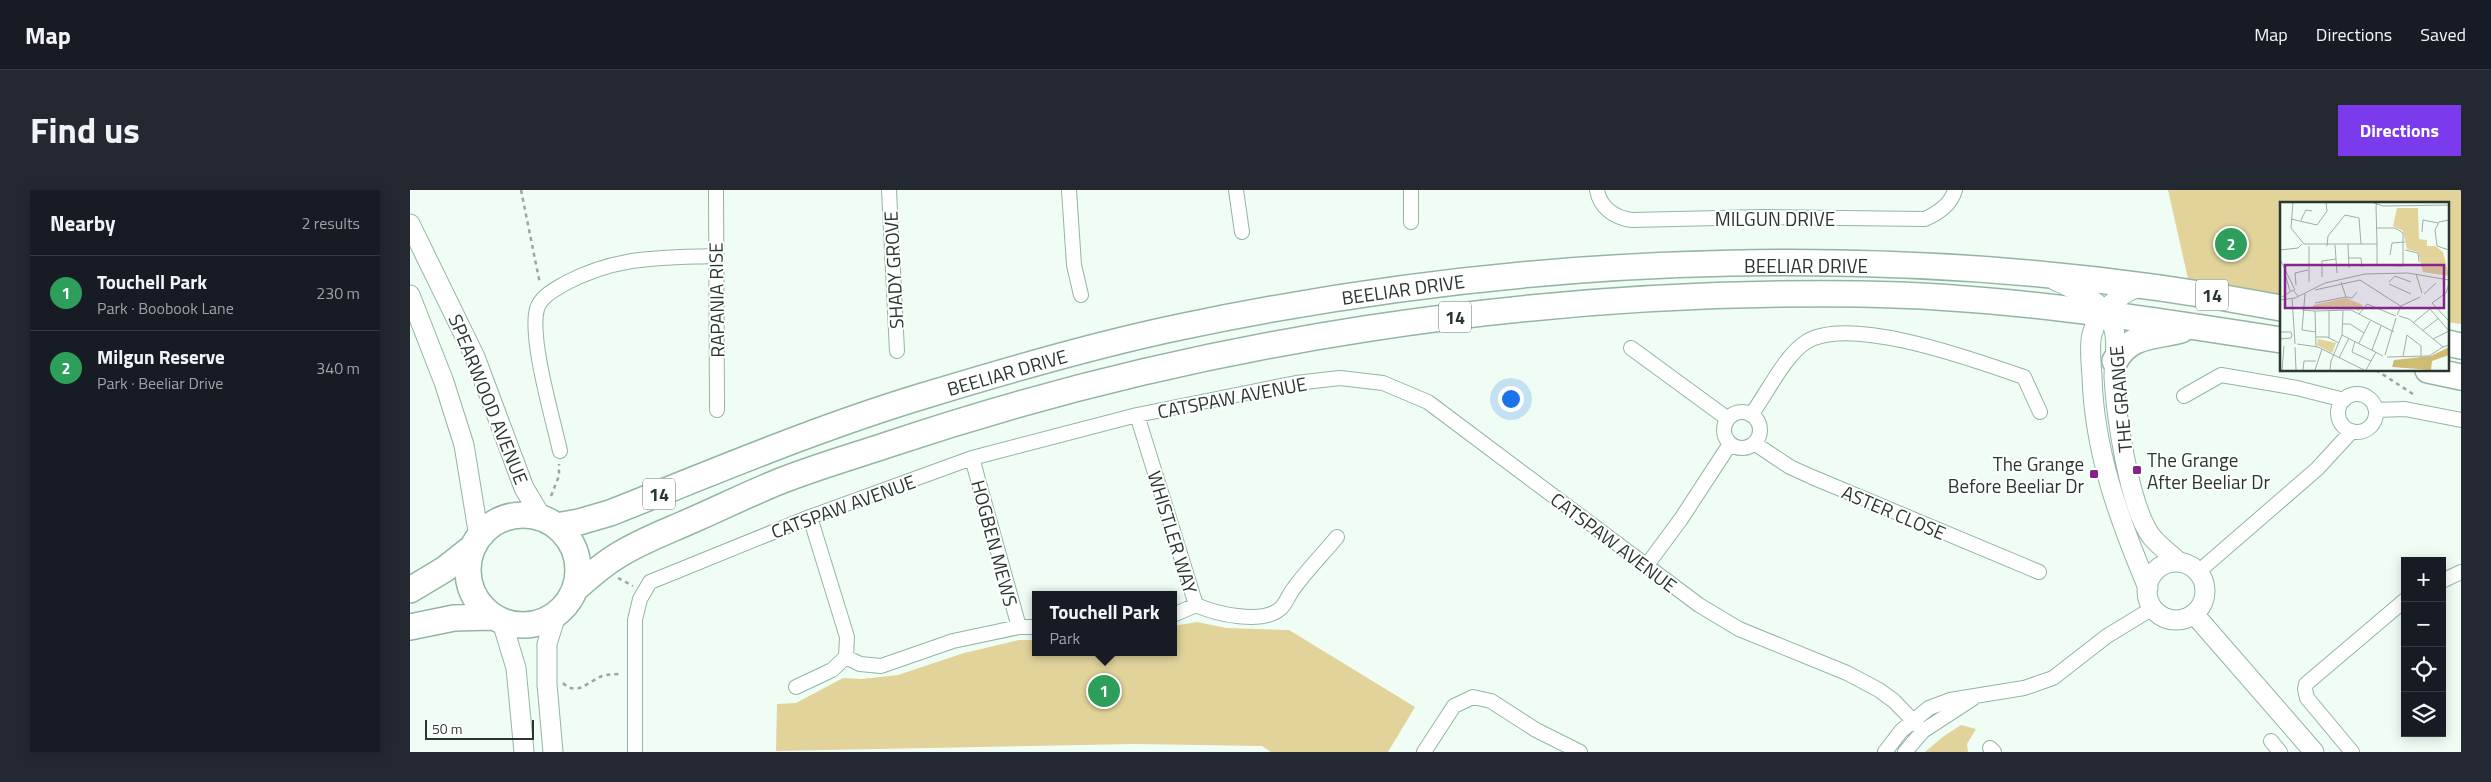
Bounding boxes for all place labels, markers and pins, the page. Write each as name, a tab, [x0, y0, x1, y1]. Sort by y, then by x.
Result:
pin: 2	[2215, 225, 2247, 263]
place label: The Grange After Beeliar Dr	[2147, 445, 2270, 496]
place label: The Grange Before Beeliar Dr	[1948, 449, 2084, 500]
marker: The Grange After Beeliar Dr	[2131, 464, 2143, 476]
marker: The Grange Before Beeliar Dr	[2088, 468, 2100, 480]
pin: 1	[1088, 672, 1120, 710]

